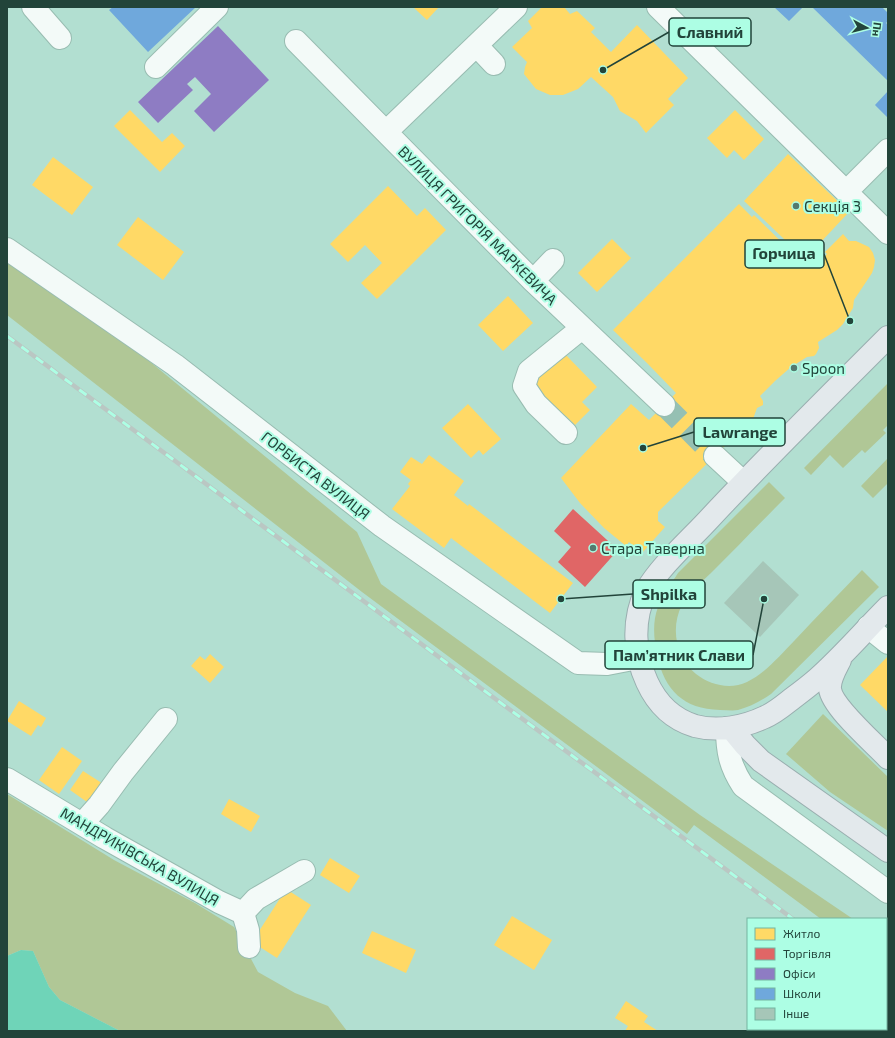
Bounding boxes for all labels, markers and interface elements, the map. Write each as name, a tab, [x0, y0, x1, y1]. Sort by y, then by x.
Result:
north arrow	[847, 8, 887, 48]
callout: Славний	[669, 18, 751, 46]
text: Пн	[870, 21, 885, 37]
text: Славний	[677, 22, 743, 41]
street label: ВУЛИЦЯ ГРИГОРІЯ МАРКЕВИЧА	[395, 142, 562, 309]
place label: Секція 3	[804, 197, 861, 215]
marker: Секція 3	[791, 201, 801, 211]
callout: Горчица	[745, 240, 824, 268]
text: Горчица	[752, 243, 816, 262]
place label: Spoon	[802, 359, 845, 377]
marker: Spoon	[789, 363, 799, 373]
callout: Lawrange	[694, 418, 785, 446]
text: Lawrange	[702, 422, 778, 441]
street label: ГОРБИСТА ВУЛИЦЯ	[258, 427, 374, 523]
place label: Стара Таверна	[601, 539, 705, 557]
marker: Стара Таверна	[588, 543, 598, 553]
callout: Shpilka	[633, 580, 705, 608]
text: Shpilka	[641, 584, 697, 603]
callout: Пам’ятник Слави	[605, 641, 753, 669]
text: Пам’ятник Слави	[613, 645, 745, 664]
street label: МАНДРИКІВСЬКА ВУЛИЦЯ	[57, 803, 223, 909]
legend	[747, 918, 887, 1030]
text: Житло	[783, 926, 821, 940]
text: Торгівля	[783, 946, 831, 960]
text: Офіси	[783, 966, 816, 980]
text: Школи	[783, 986, 821, 1000]
text: Інше	[783, 1006, 809, 1020]

